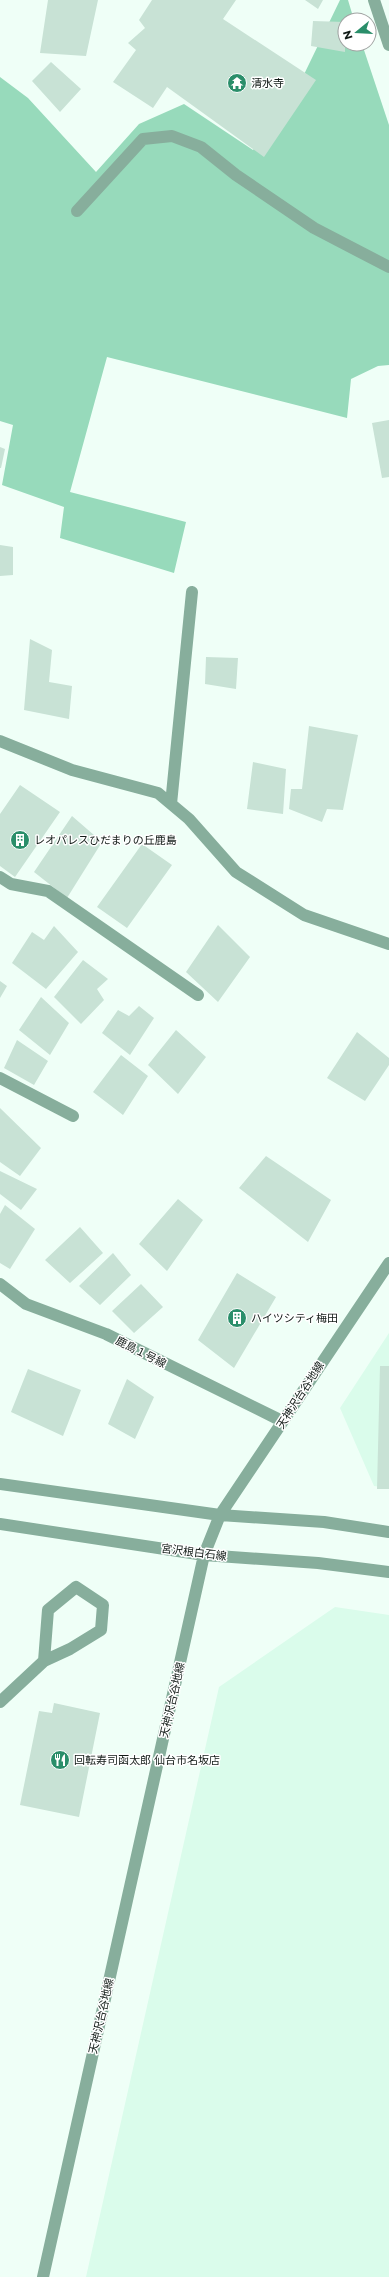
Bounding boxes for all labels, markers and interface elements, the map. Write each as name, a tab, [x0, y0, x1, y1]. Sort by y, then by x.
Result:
north arrow	[337, 12, 377, 52]
text: N	[339, 29, 356, 41]
temple icon: 清水寺	[226, 72, 248, 94]
place label: 清水寺	[251, 76, 284, 90]
building icon: レオパレスひだまりの丘鹿島	[9, 829, 31, 851]
place label: レオパレスひだまりの丘鹿島	[34, 833, 177, 847]
building icon: ハイツシティ梅田	[226, 1307, 248, 1329]
place label: ハイツシティ梅田	[251, 1311, 338, 1325]
street label: 鹿島１号線	[113, 1333, 169, 1371]
street label: 天神沢台谷地線	[273, 1359, 327, 1431]
street label: 宮沢根白石線	[160, 1541, 228, 1563]
street label: 天神沢台谷地線	[157, 1661, 187, 1739]
restaurant icon: 回転寿司函太郎 仙台市名坂店	[49, 1749, 71, 1771]
place label: 回転寿司函太郎 仙台市名坂店	[74, 1753, 220, 1767]
street label: 天神沢台谷地線	[86, 1977, 116, 2055]

